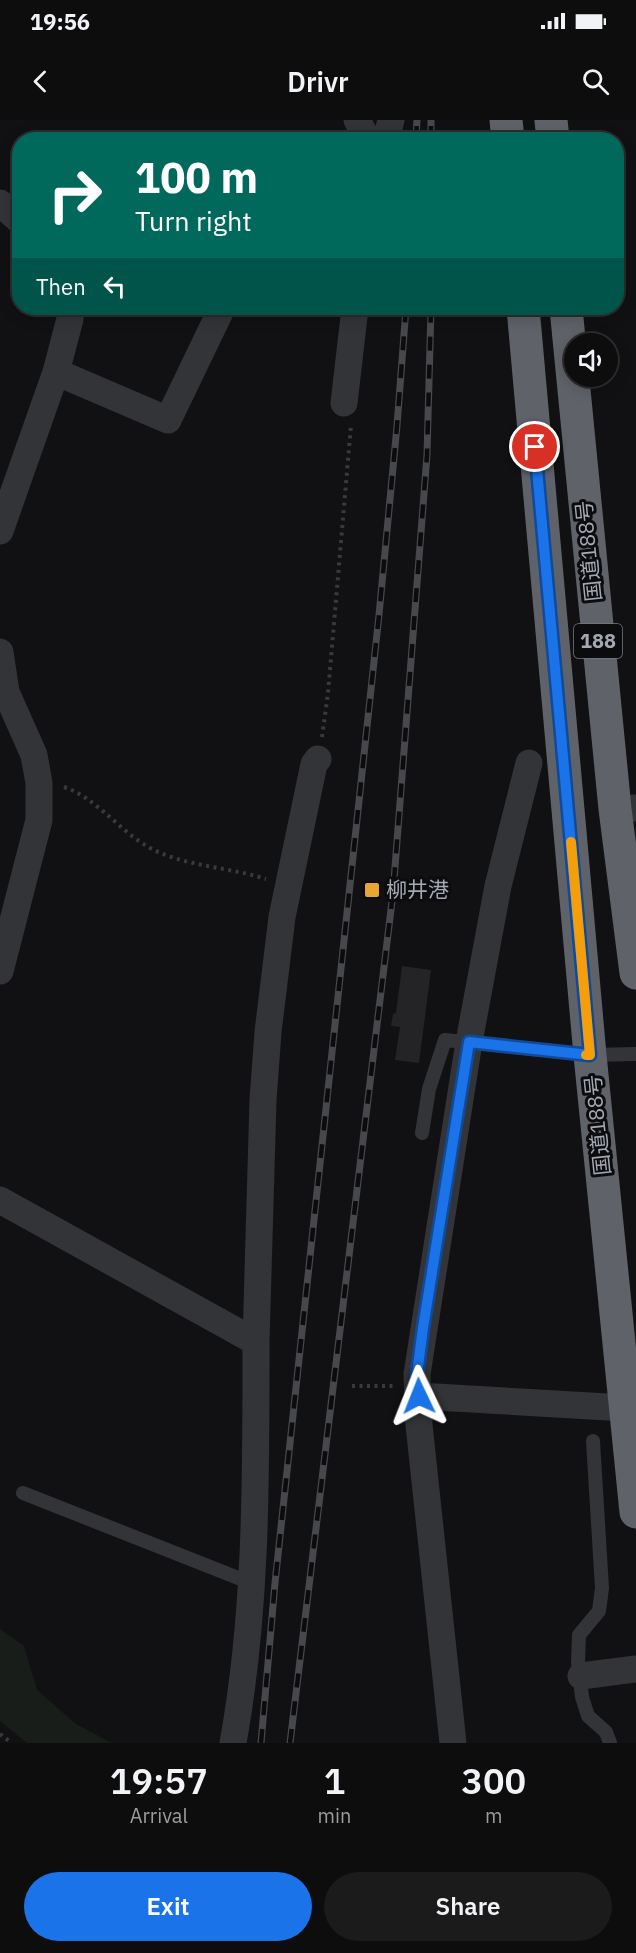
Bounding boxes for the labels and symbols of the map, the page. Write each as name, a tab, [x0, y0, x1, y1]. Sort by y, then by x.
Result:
pin	[509, 421, 560, 472]
street label: 国道188号	[569, 500, 607, 603]
road number: 188	[574, 624, 622, 658]
place label: 柳井港	[386, 875, 449, 903]
marker: 柳井港	[363, 881, 381, 899]
street label: 国道188号	[578, 1074, 616, 1177]
position arrow	[387, 1364, 451, 1428]

